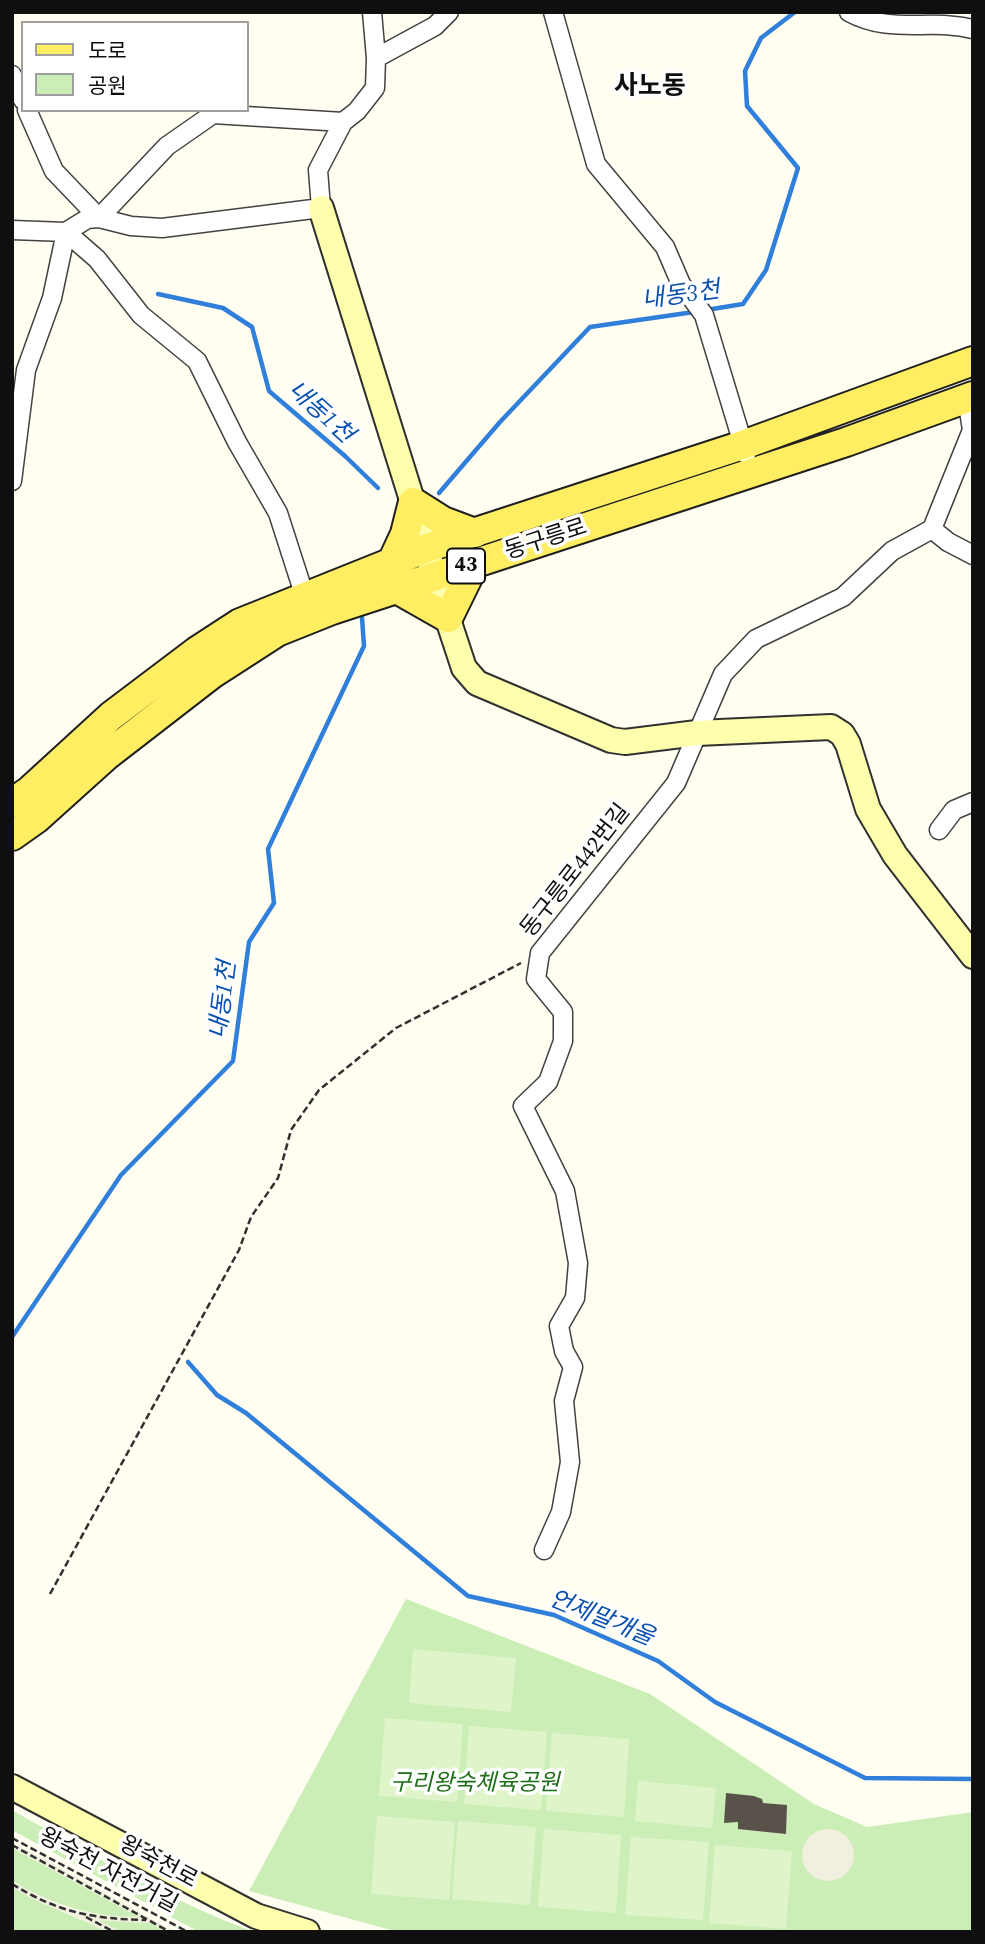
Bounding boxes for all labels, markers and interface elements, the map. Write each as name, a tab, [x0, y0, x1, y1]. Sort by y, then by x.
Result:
legend	[21, 21, 248, 112]
text: 도로	[88, 36, 127, 65]
text: 공원	[88, 71, 127, 100]
district label: 사노동	[614, 71, 686, 103]
water label: 내동3천	[640, 276, 722, 316]
water label: 내동1천	[281, 376, 359, 450]
street label: 동구릉로	[501, 514, 591, 566]
road number: 43	[447, 548, 485, 584]
street label: 동구릉로442번길	[515, 799, 637, 943]
water label: 내동1천	[205, 959, 243, 1041]
water label: 언제말개울	[544, 1585, 658, 1653]
park label: 구리왕숙체육공원	[390, 1770, 560, 1798]
street label: 왕숙천 자전거길	[34, 1823, 182, 1919]
street label: 왕숙천로	[114, 1831, 202, 1895]

